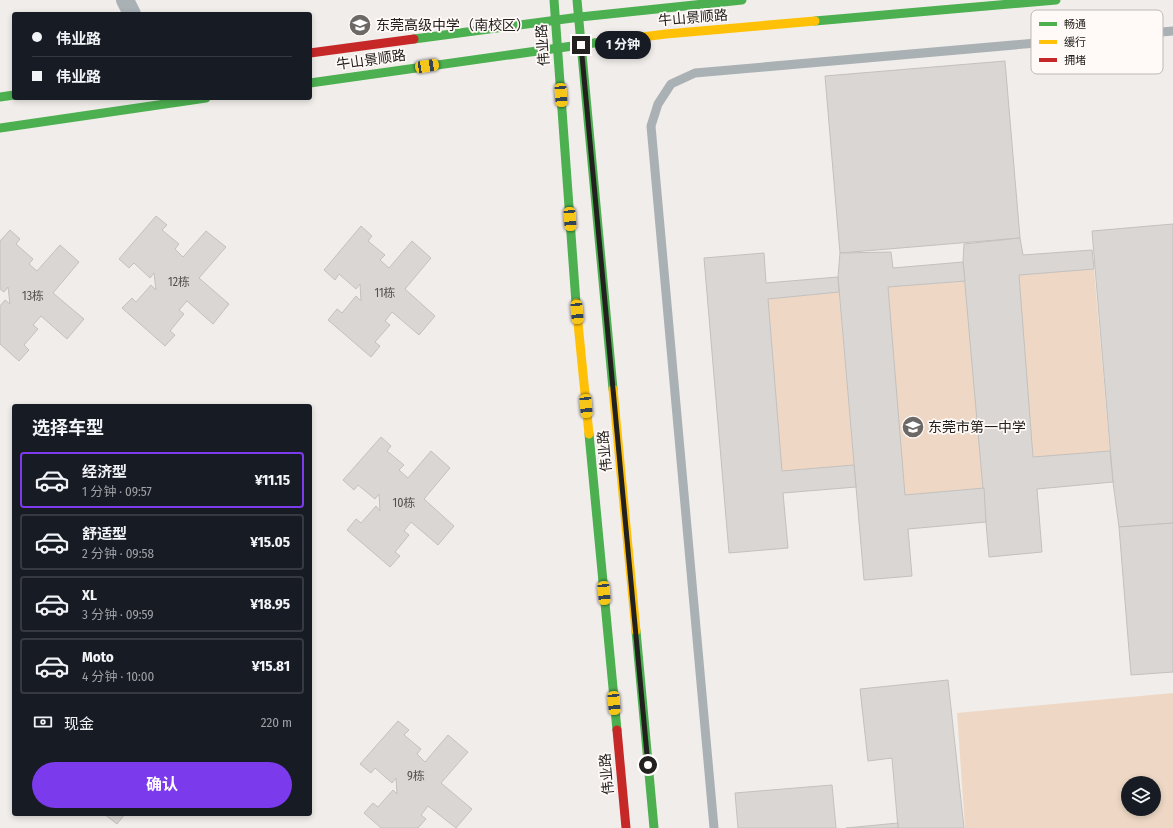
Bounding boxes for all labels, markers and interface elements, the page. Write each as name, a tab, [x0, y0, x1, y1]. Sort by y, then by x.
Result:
street label: 牛山景顺路	[657, 6, 729, 30]
legend	[1031, 10, 1163, 74]
school or university icon: 东莞高级中学（南校区）	[347, 12, 373, 38]
place label: 东莞高级中学（南校区）	[376, 17, 530, 34]
text: 畅通	[1064, 18, 1086, 31]
street label: 伟业路	[533, 23, 553, 67]
text: 伟业路	[56, 30, 101, 48]
callout: 1 分钟	[595, 31, 651, 59]
route end	[572, 36, 590, 54]
text: 缓行	[1064, 36, 1086, 49]
text: 1 分钟	[606, 37, 640, 52]
street label: 牛山景顺路	[335, 47, 407, 73]
text: 拥堵	[1064, 54, 1086, 67]
car	[414, 58, 440, 74]
text: 伟业路	[56, 68, 101, 86]
car	[554, 83, 568, 107]
car	[563, 207, 577, 231]
house number: 12栋	[168, 275, 190, 289]
house number: 11栋	[374, 286, 396, 300]
house number: 13栋	[22, 289, 44, 303]
car	[570, 300, 584, 324]
car	[579, 394, 593, 418]
school or university icon: 东莞市第一中学	[900, 414, 926, 440]
text: 选择车型	[32, 417, 104, 439]
place label: 东莞市第一中学	[928, 419, 1026, 436]
street label: 伟业路	[595, 429, 615, 473]
icon: car	[34, 462, 70, 498]
text: 经济型	[82, 463, 127, 481]
text: ¥11.15	[255, 471, 290, 489]
text: 1 分钟 · 09:57	[82, 484, 152, 499]
house number: 10栋	[393, 496, 415, 510]
icon: car	[34, 524, 70, 560]
text: 舒适型	[82, 525, 127, 543]
text: ¥15.05	[250, 533, 290, 551]
text: 2 分钟 · 09:58	[82, 546, 154, 561]
car	[597, 581, 611, 605]
icon: car	[34, 586, 70, 622]
text: XL	[82, 586, 97, 604]
text: ¥18.95	[250, 595, 290, 613]
text: 3 分钟 · 09:59	[82, 607, 154, 622]
icon: car	[34, 648, 70, 684]
text: Moto	[82, 648, 114, 666]
text: ¥15.81	[252, 657, 290, 675]
text: 4 分钟 · 10:00	[82, 669, 154, 684]
car	[607, 691, 621, 715]
icon: cash	[32, 711, 54, 733]
text: 现金	[64, 715, 94, 733]
text: 220 m	[261, 715, 292, 730]
street label: 伟业路	[597, 752, 617, 796]
route start	[639, 756, 657, 774]
button: 确认	[32, 762, 292, 808]
house number: 9栋	[407, 769, 425, 783]
map controls	[1121, 776, 1161, 816]
button: layers	[1121, 776, 1161, 816]

